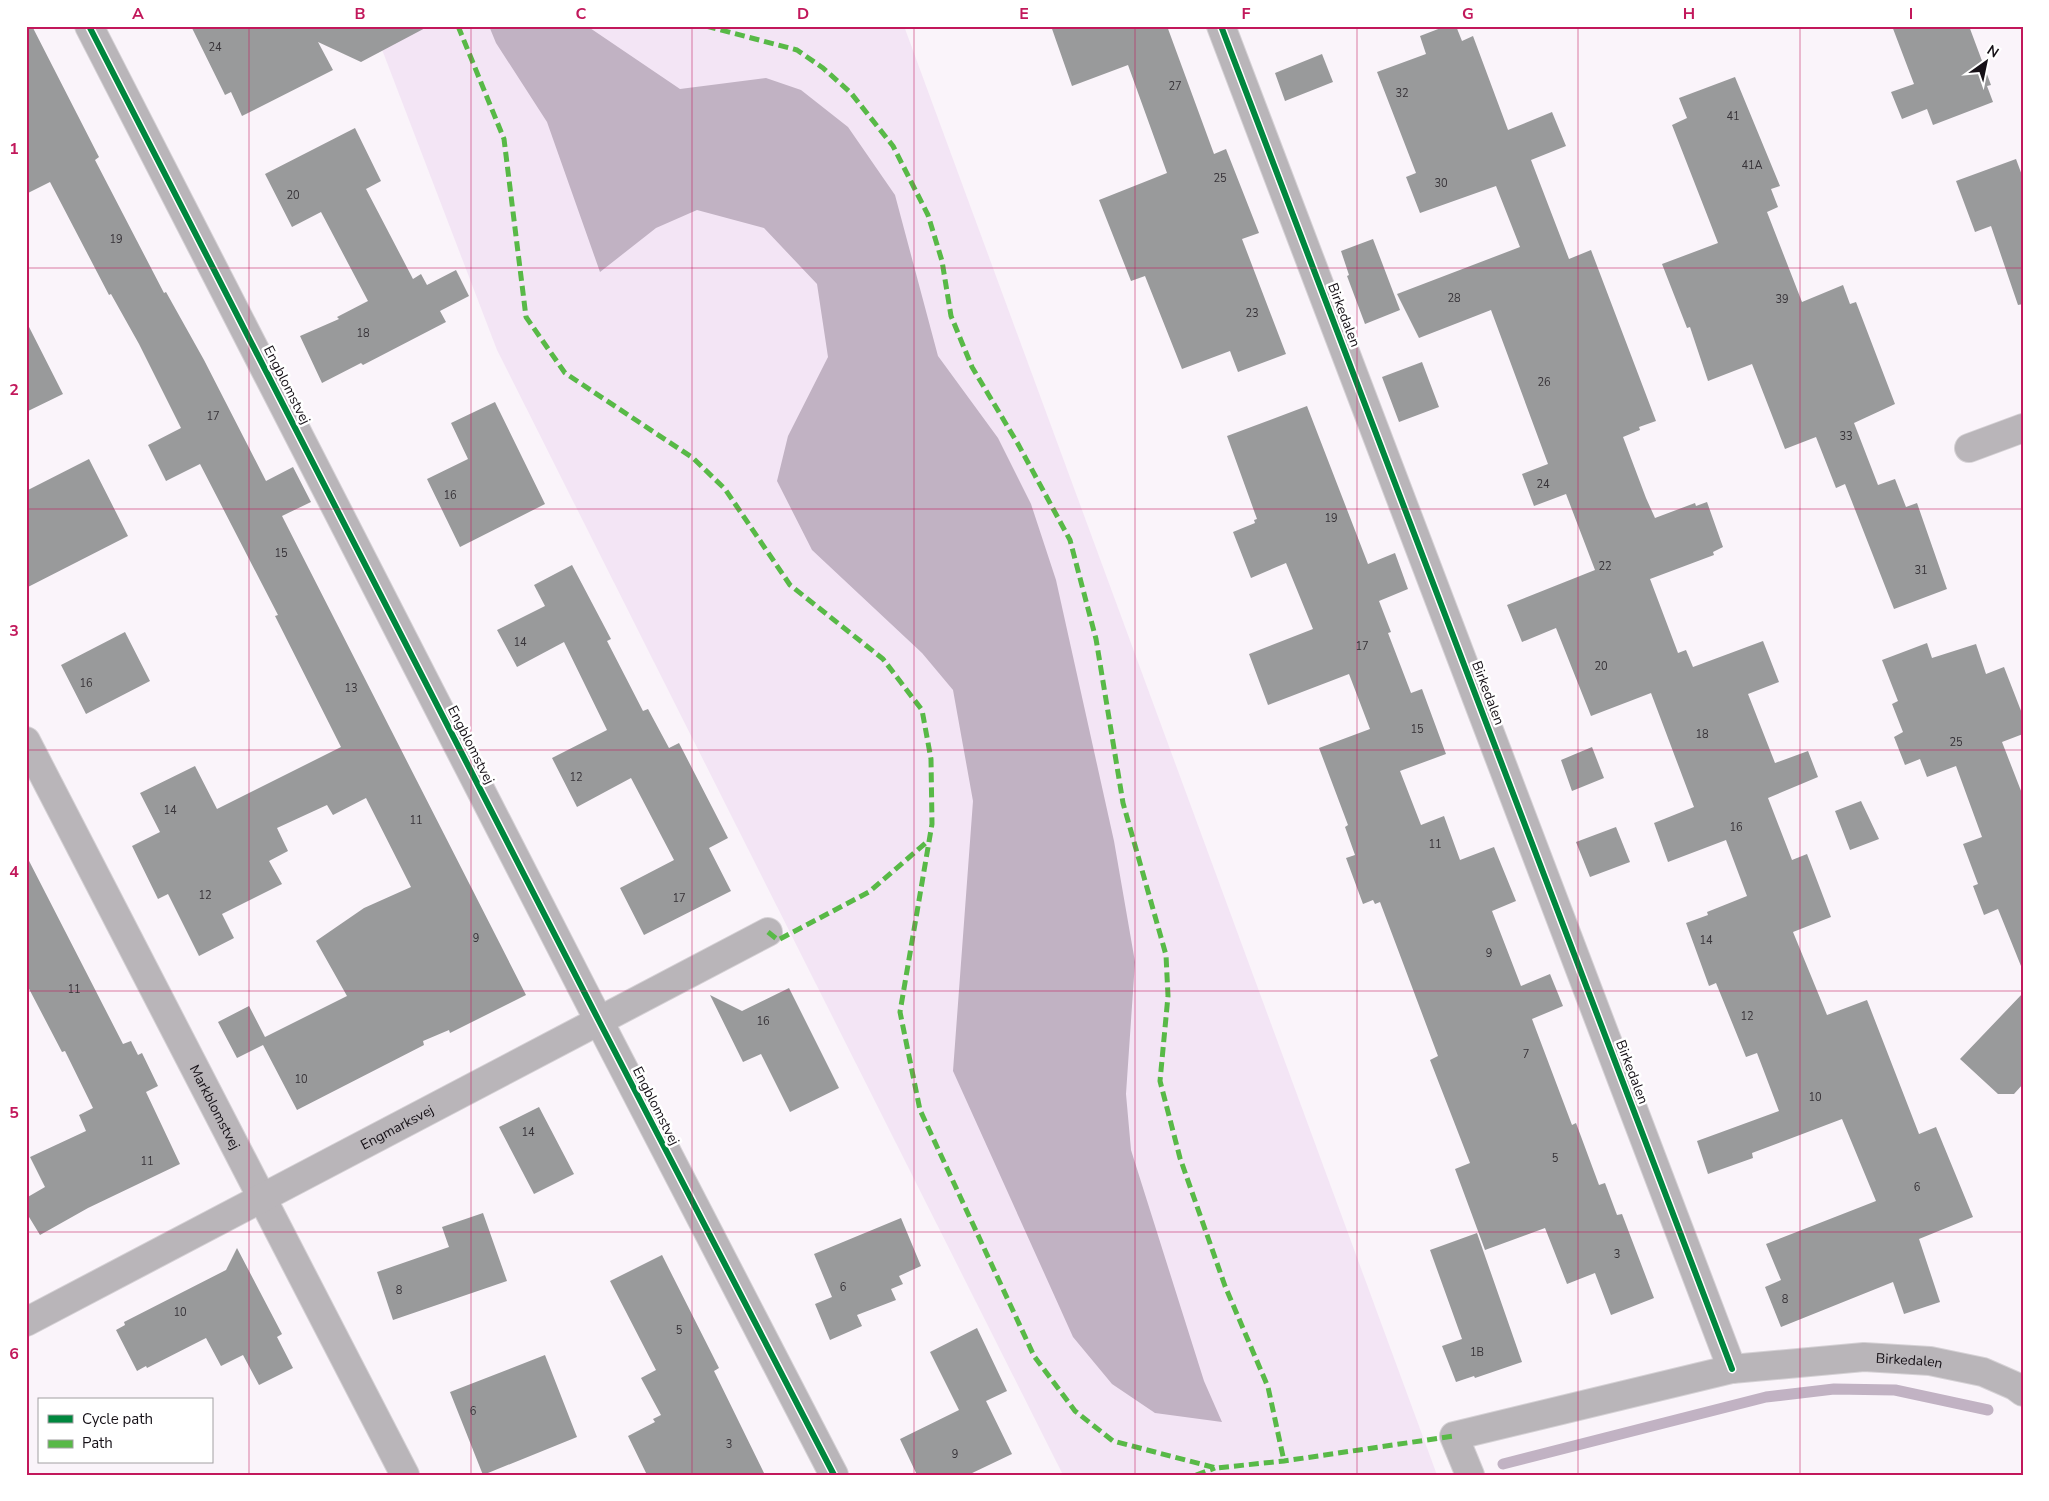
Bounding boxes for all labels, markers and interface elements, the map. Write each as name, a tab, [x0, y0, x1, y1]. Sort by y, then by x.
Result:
text: A	[132, 3, 144, 25]
text: B	[354, 3, 366, 25]
text: C	[576, 3, 587, 25]
text: D	[797, 3, 809, 25]
text: E	[1019, 3, 1029, 25]
text: F	[1242, 3, 1251, 25]
text: G	[1462, 3, 1474, 25]
text: H	[1683, 3, 1695, 25]
text: I	[1909, 3, 1913, 25]
north arrow	[1962, 38, 2012, 88]
house number: 24	[208, 40, 222, 55]
text: N	[1983, 41, 2002, 62]
house number: 27	[1168, 79, 1182, 94]
house number: 32	[1395, 86, 1409, 101]
house number: 41	[1726, 109, 1740, 124]
text: 1	[9, 138, 19, 160]
house number: 41A	[1741, 158, 1763, 173]
house number: 25	[1213, 171, 1227, 186]
house number: 30	[1434, 176, 1448, 191]
house number: 20	[286, 188, 300, 203]
house number: 19	[109, 232, 123, 247]
street label: Birkedalen	[1323, 280, 1365, 350]
house number: 28	[1447, 291, 1461, 306]
house number: 39	[1775, 292, 1789, 307]
house number: 23	[1245, 306, 1259, 321]
house number: 18	[356, 326, 370, 341]
street label: Engblomstvej	[259, 342, 315, 428]
house number: 26	[1537, 375, 1551, 390]
text: 2	[9, 379, 19, 401]
house number: 17	[206, 409, 220, 424]
house number: 33	[1839, 429, 1853, 444]
house number: 24	[1536, 477, 1550, 492]
house number: 16	[443, 488, 457, 503]
house number: 19	[1324, 511, 1338, 526]
house number: 15	[274, 546, 288, 561]
house number: 22	[1598, 559, 1612, 574]
house number: 31	[1914, 563, 1928, 578]
text: 3	[9, 620, 19, 642]
house number: 14	[513, 635, 527, 650]
house number: 17	[1355, 639, 1369, 654]
street label: Birkedalen	[1467, 658, 1509, 728]
house number: 20	[1594, 659, 1608, 674]
house number: 16	[79, 676, 93, 691]
house number: 13	[344, 681, 358, 696]
street label: Engblomstvej	[443, 702, 499, 788]
house number: 15	[1410, 722, 1424, 737]
house number: 18	[1695, 727, 1709, 742]
house number: 25	[1949, 735, 1963, 750]
house number: 12	[569, 770, 583, 785]
house number: 14	[163, 803, 177, 818]
house number: 11	[409, 813, 423, 828]
house number: 16	[1729, 820, 1743, 835]
house number: 11	[1428, 837, 1442, 852]
text: 4	[9, 861, 19, 883]
house number: 12	[198, 888, 212, 903]
house number: 17	[672, 891, 686, 906]
house number: 9	[473, 931, 479, 946]
house number: 14	[1699, 933, 1713, 948]
house number: 9	[1486, 946, 1492, 961]
house number: 11	[67, 982, 81, 997]
house number: 12	[1740, 1009, 1754, 1024]
house number: 16	[756, 1014, 770, 1029]
street label: Birkedalen	[1611, 1037, 1653, 1107]
house number: 7	[1523, 1047, 1529, 1062]
street label: Markblomstvej	[185, 1061, 245, 1153]
street label: Engblomstvej	[628, 1063, 684, 1149]
house number: 10	[294, 1072, 308, 1087]
house number: 10	[1808, 1090, 1822, 1105]
street label: Engmarksvej	[357, 1100, 437, 1154]
text: 5	[9, 1102, 19, 1124]
house number: 14	[521, 1125, 535, 1140]
house number: 5	[1552, 1151, 1559, 1166]
house number: 11	[140, 1154, 154, 1169]
house number: 6	[1914, 1180, 1921, 1195]
house number: 3	[1614, 1247, 1620, 1262]
house number: 6	[840, 1280, 847, 1295]
house number: 8	[396, 1283, 403, 1298]
house number: 8	[1782, 1292, 1789, 1307]
house number: 10	[173, 1305, 187, 1320]
house number: 5	[676, 1323, 683, 1338]
text: 6	[9, 1343, 19, 1365]
house number: 1B	[1470, 1345, 1484, 1360]
street label: Birkedalen	[1875, 1348, 1944, 1373]
legend	[38, 1398, 212, 1464]
house number: 6	[470, 1404, 477, 1419]
text: Cycle path	[82, 1409, 153, 1429]
text: Path	[82, 1433, 113, 1453]
house number: 3	[726, 1437, 732, 1452]
house number: 9	[952, 1447, 958, 1462]

